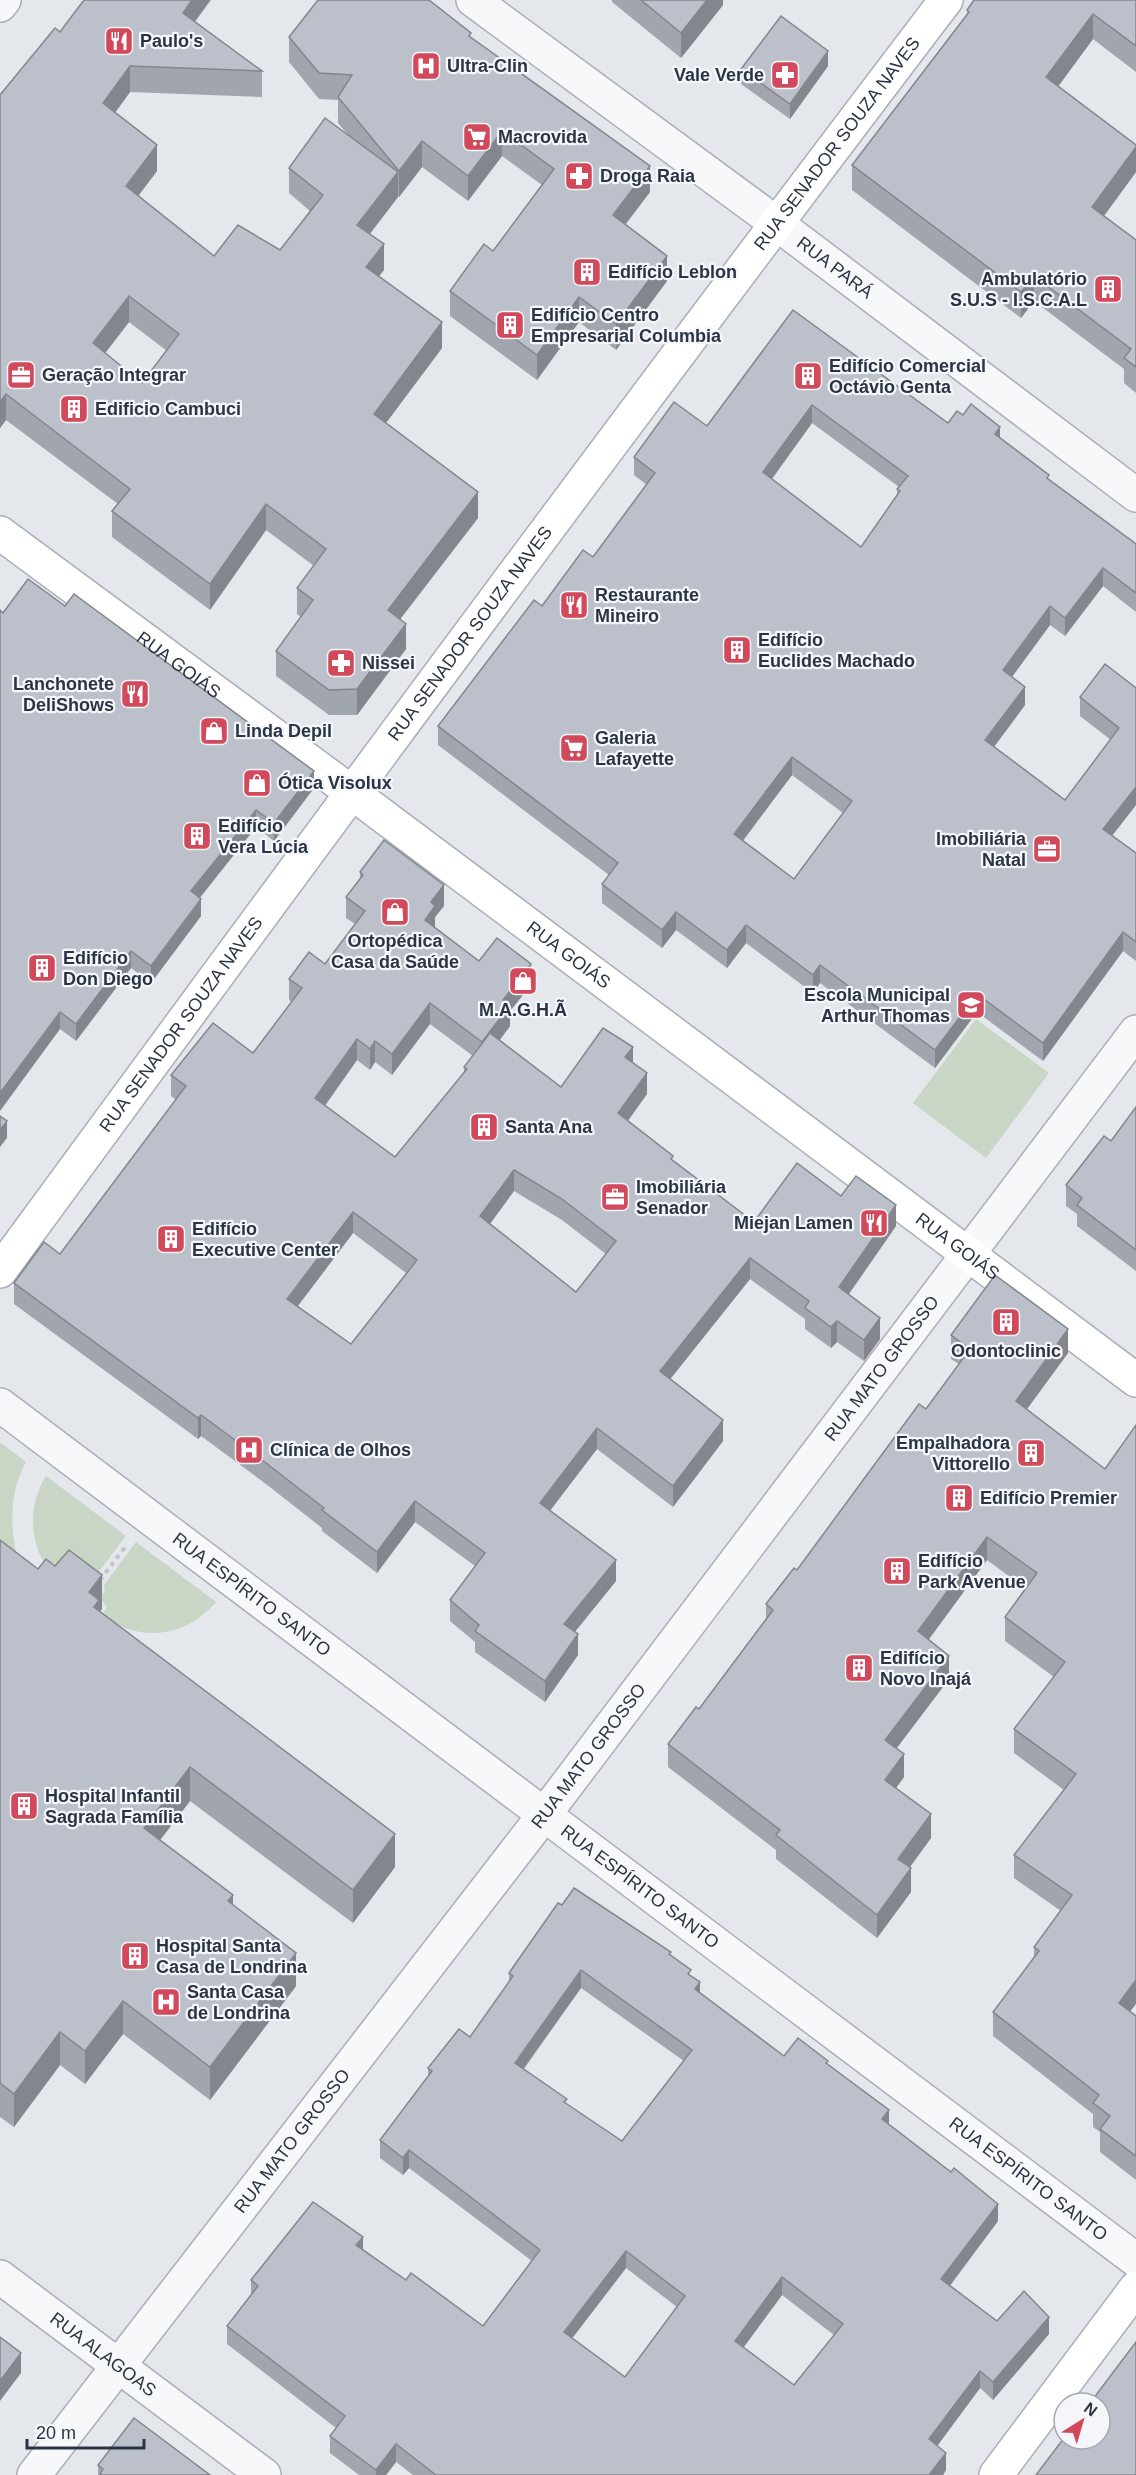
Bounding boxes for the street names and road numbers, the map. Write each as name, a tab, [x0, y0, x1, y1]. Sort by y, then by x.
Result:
street label: RUA SENADOR SOUZA NAVES	[750, 33, 924, 254]
street label: RUA PARÁ	[793, 232, 877, 303]
street label: RUA SENADOR SOUZA NAVES	[384, 522, 556, 745]
street label: RUA GOIÁS	[133, 627, 224, 702]
street label: RUA SENADOR SOUZA NAVES	[95, 913, 267, 1136]
street label: RUA GOIÁS	[523, 917, 614, 993]
street label: RUA GOIÁS	[912, 1209, 1003, 1284]
street label: RUA MATO GROSSO	[820, 1292, 943, 1445]
street label: RUA ESPÍRITO SANTO	[169, 1529, 335, 1660]
street label: RUA MATO GROSSO	[527, 1680, 650, 1832]
street label: RUA ESPÍRITO SANTO	[557, 1821, 723, 1953]
street label: RUA MATO GROSSO	[230, 2065, 354, 2217]
street label: RUA ESPÍRITO SANTO	[945, 2113, 1111, 2245]
street label: RUA ALAGOAS	[46, 2308, 160, 2401]

